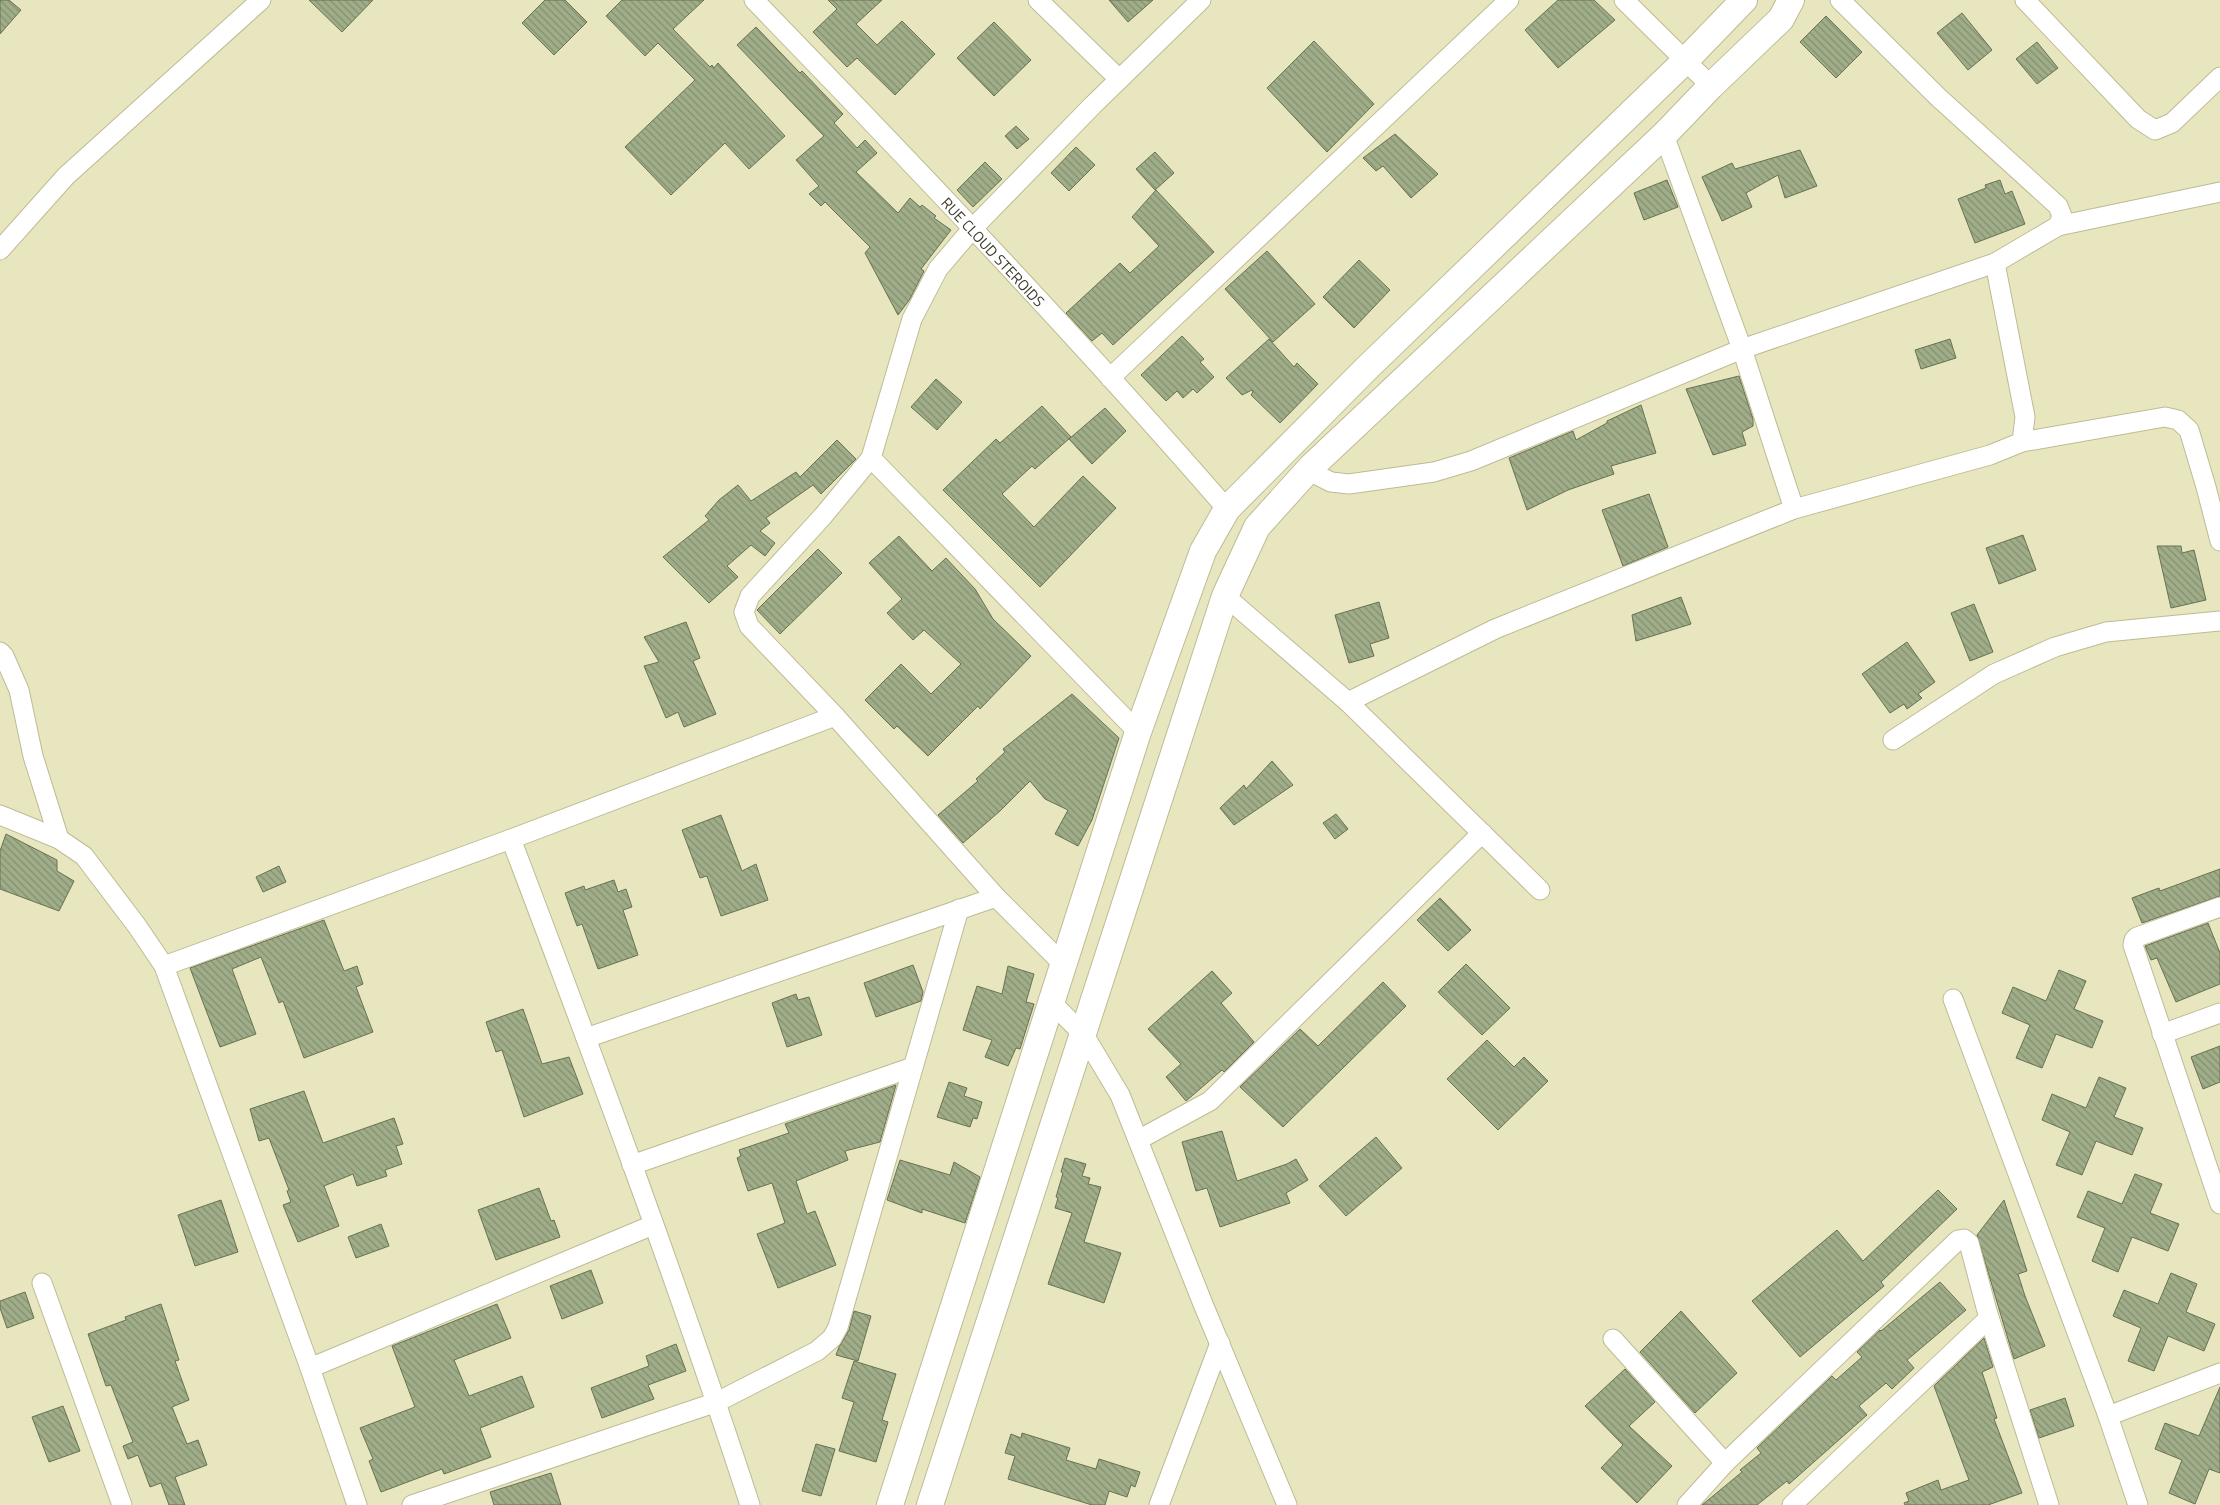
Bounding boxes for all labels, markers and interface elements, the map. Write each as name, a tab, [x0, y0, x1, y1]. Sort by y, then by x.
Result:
street label: RUE CLOUD STEROIDS	[936, 192, 1050, 312]

